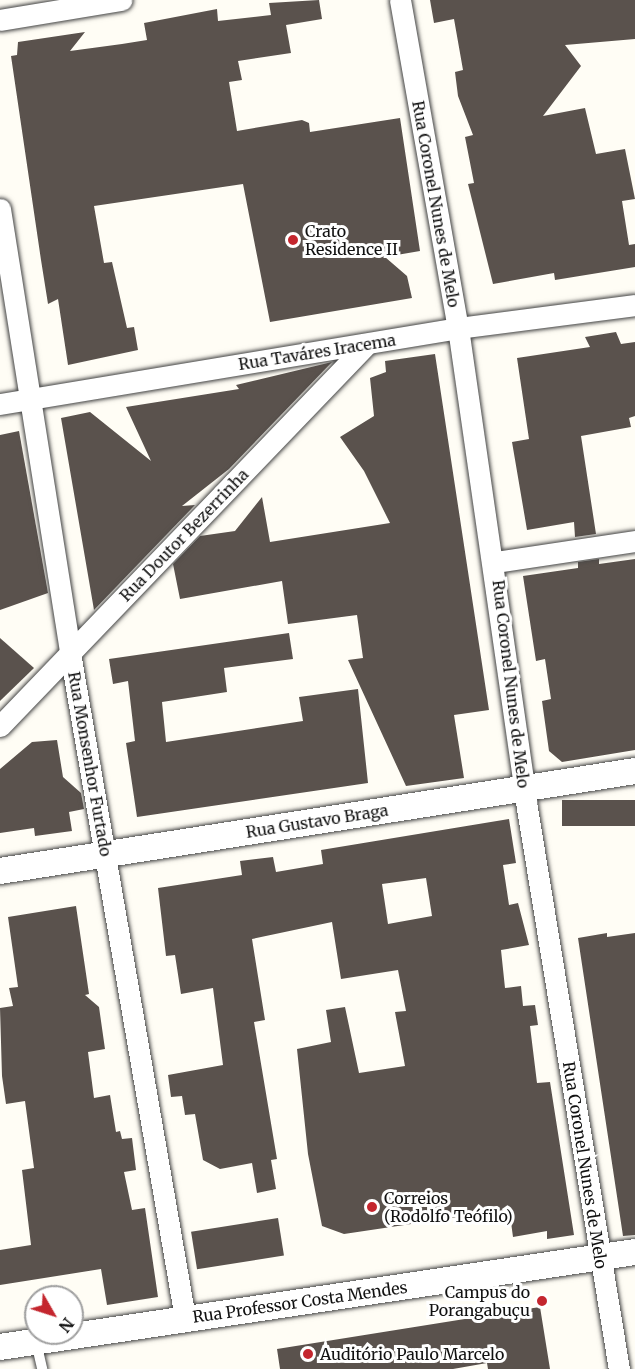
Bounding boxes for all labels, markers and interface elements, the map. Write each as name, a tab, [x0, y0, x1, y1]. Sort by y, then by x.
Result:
street label: Rua Coronel Nunes de Melo	[408, 99, 464, 309]
place label: Crato Residence II	[305, 221, 398, 259]
marker: Crato Residence II	[286, 233, 300, 247]
street label: Rua Taváres Iracema	[237, 330, 397, 374]
street label: Rua Doutor Bezerrinha	[116, 465, 252, 605]
street label: Rua Coronel Nunes de Melo	[489, 579, 533, 789]
street label: Rua Monsenhor Furtado	[64, 670, 116, 858]
street label: Rua Gustavo Braga	[244, 800, 390, 842]
street label: Rua Coronel Nunes de Melo	[559, 1060, 611, 1270]
place label: Correios (Rodolfo Teófilo)	[384, 1188, 513, 1226]
marker: Correios (Rodolfo Teófilo)	[365, 1200, 379, 1214]
street label: Rua Professor Costa Mendes	[191, 1277, 409, 1327]
place label: Campus do Porangabuçu	[429, 1282, 530, 1320]
north arrow	[24, 1285, 84, 1345]
marker: Campus do Porangabuçu	[535, 1294, 549, 1308]
text: N	[55, 1314, 78, 1336]
place label: Auditório Paulo Marcelo	[320, 1344, 504, 1364]
marker: Auditório Paulo Marcelo	[301, 1347, 315, 1361]

